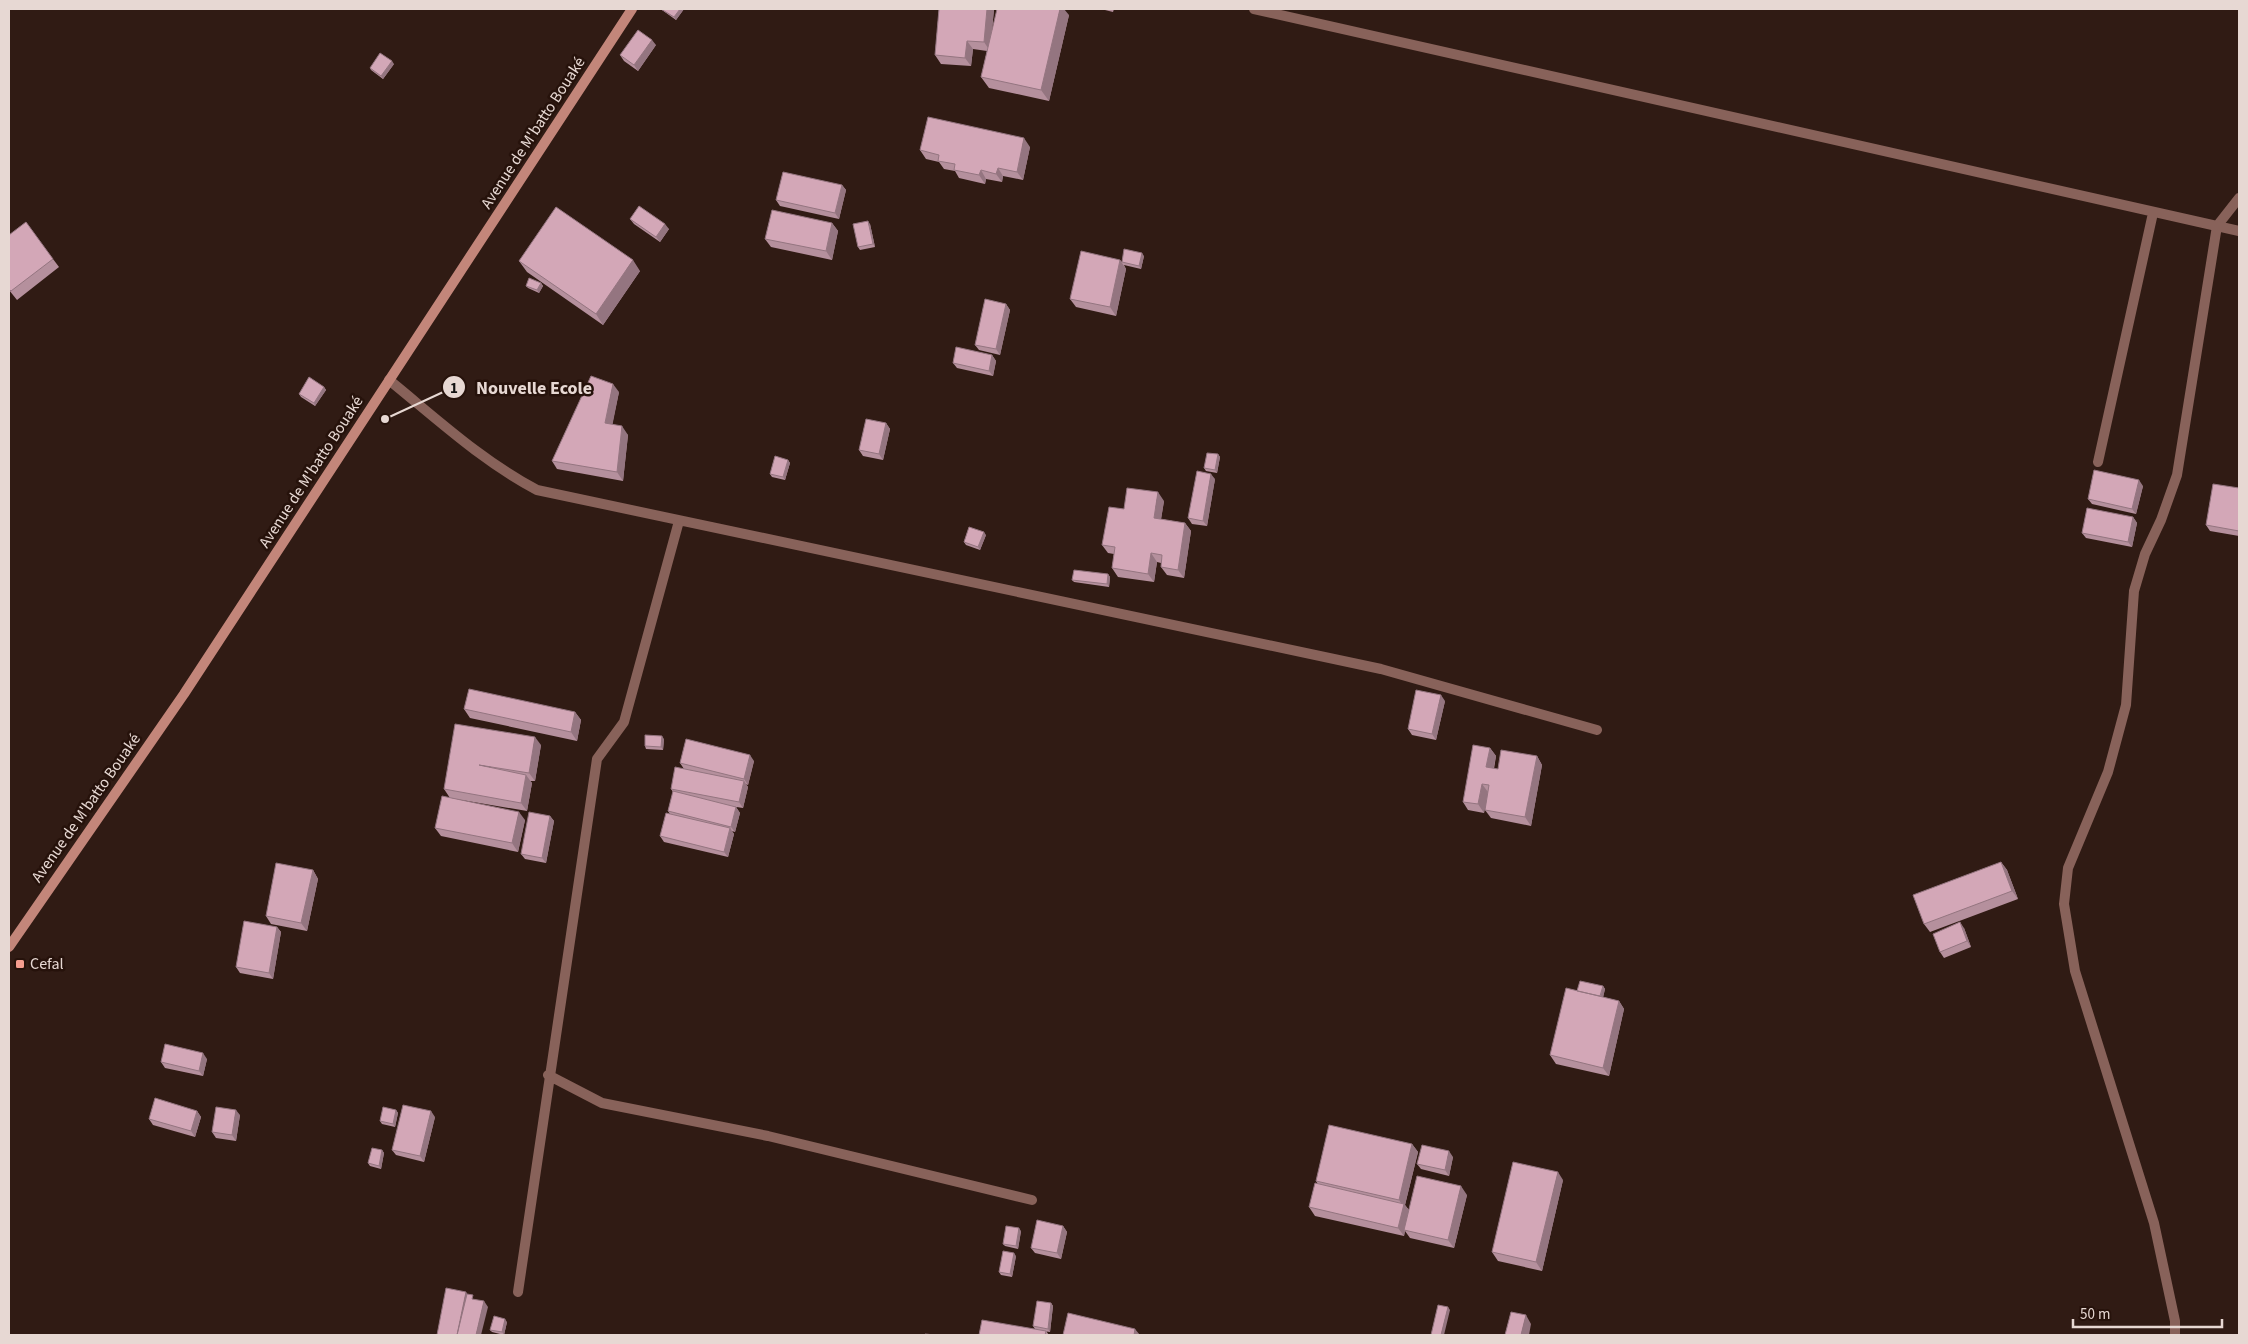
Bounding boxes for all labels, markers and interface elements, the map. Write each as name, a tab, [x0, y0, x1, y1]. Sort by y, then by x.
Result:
street label: Avenue de M'batto Bouaké	[476, 53, 591, 213]
callout: Nouvelle Ecole	[441, 371, 602, 404]
text: Nouvelle Ecole	[476, 376, 592, 401]
text: 1	[450, 378, 458, 399]
street label: Avenue de M'batto Bouaké	[254, 392, 369, 552]
street label: Avenue de M'batto Bouaké	[26, 729, 146, 887]
place label: Cefal	[30, 953, 64, 975]
marker: Cefal	[14, 958, 26, 970]
scale bar	[2073, 1296, 2222, 1328]
text: 50 m	[2080, 1304, 2110, 1325]

